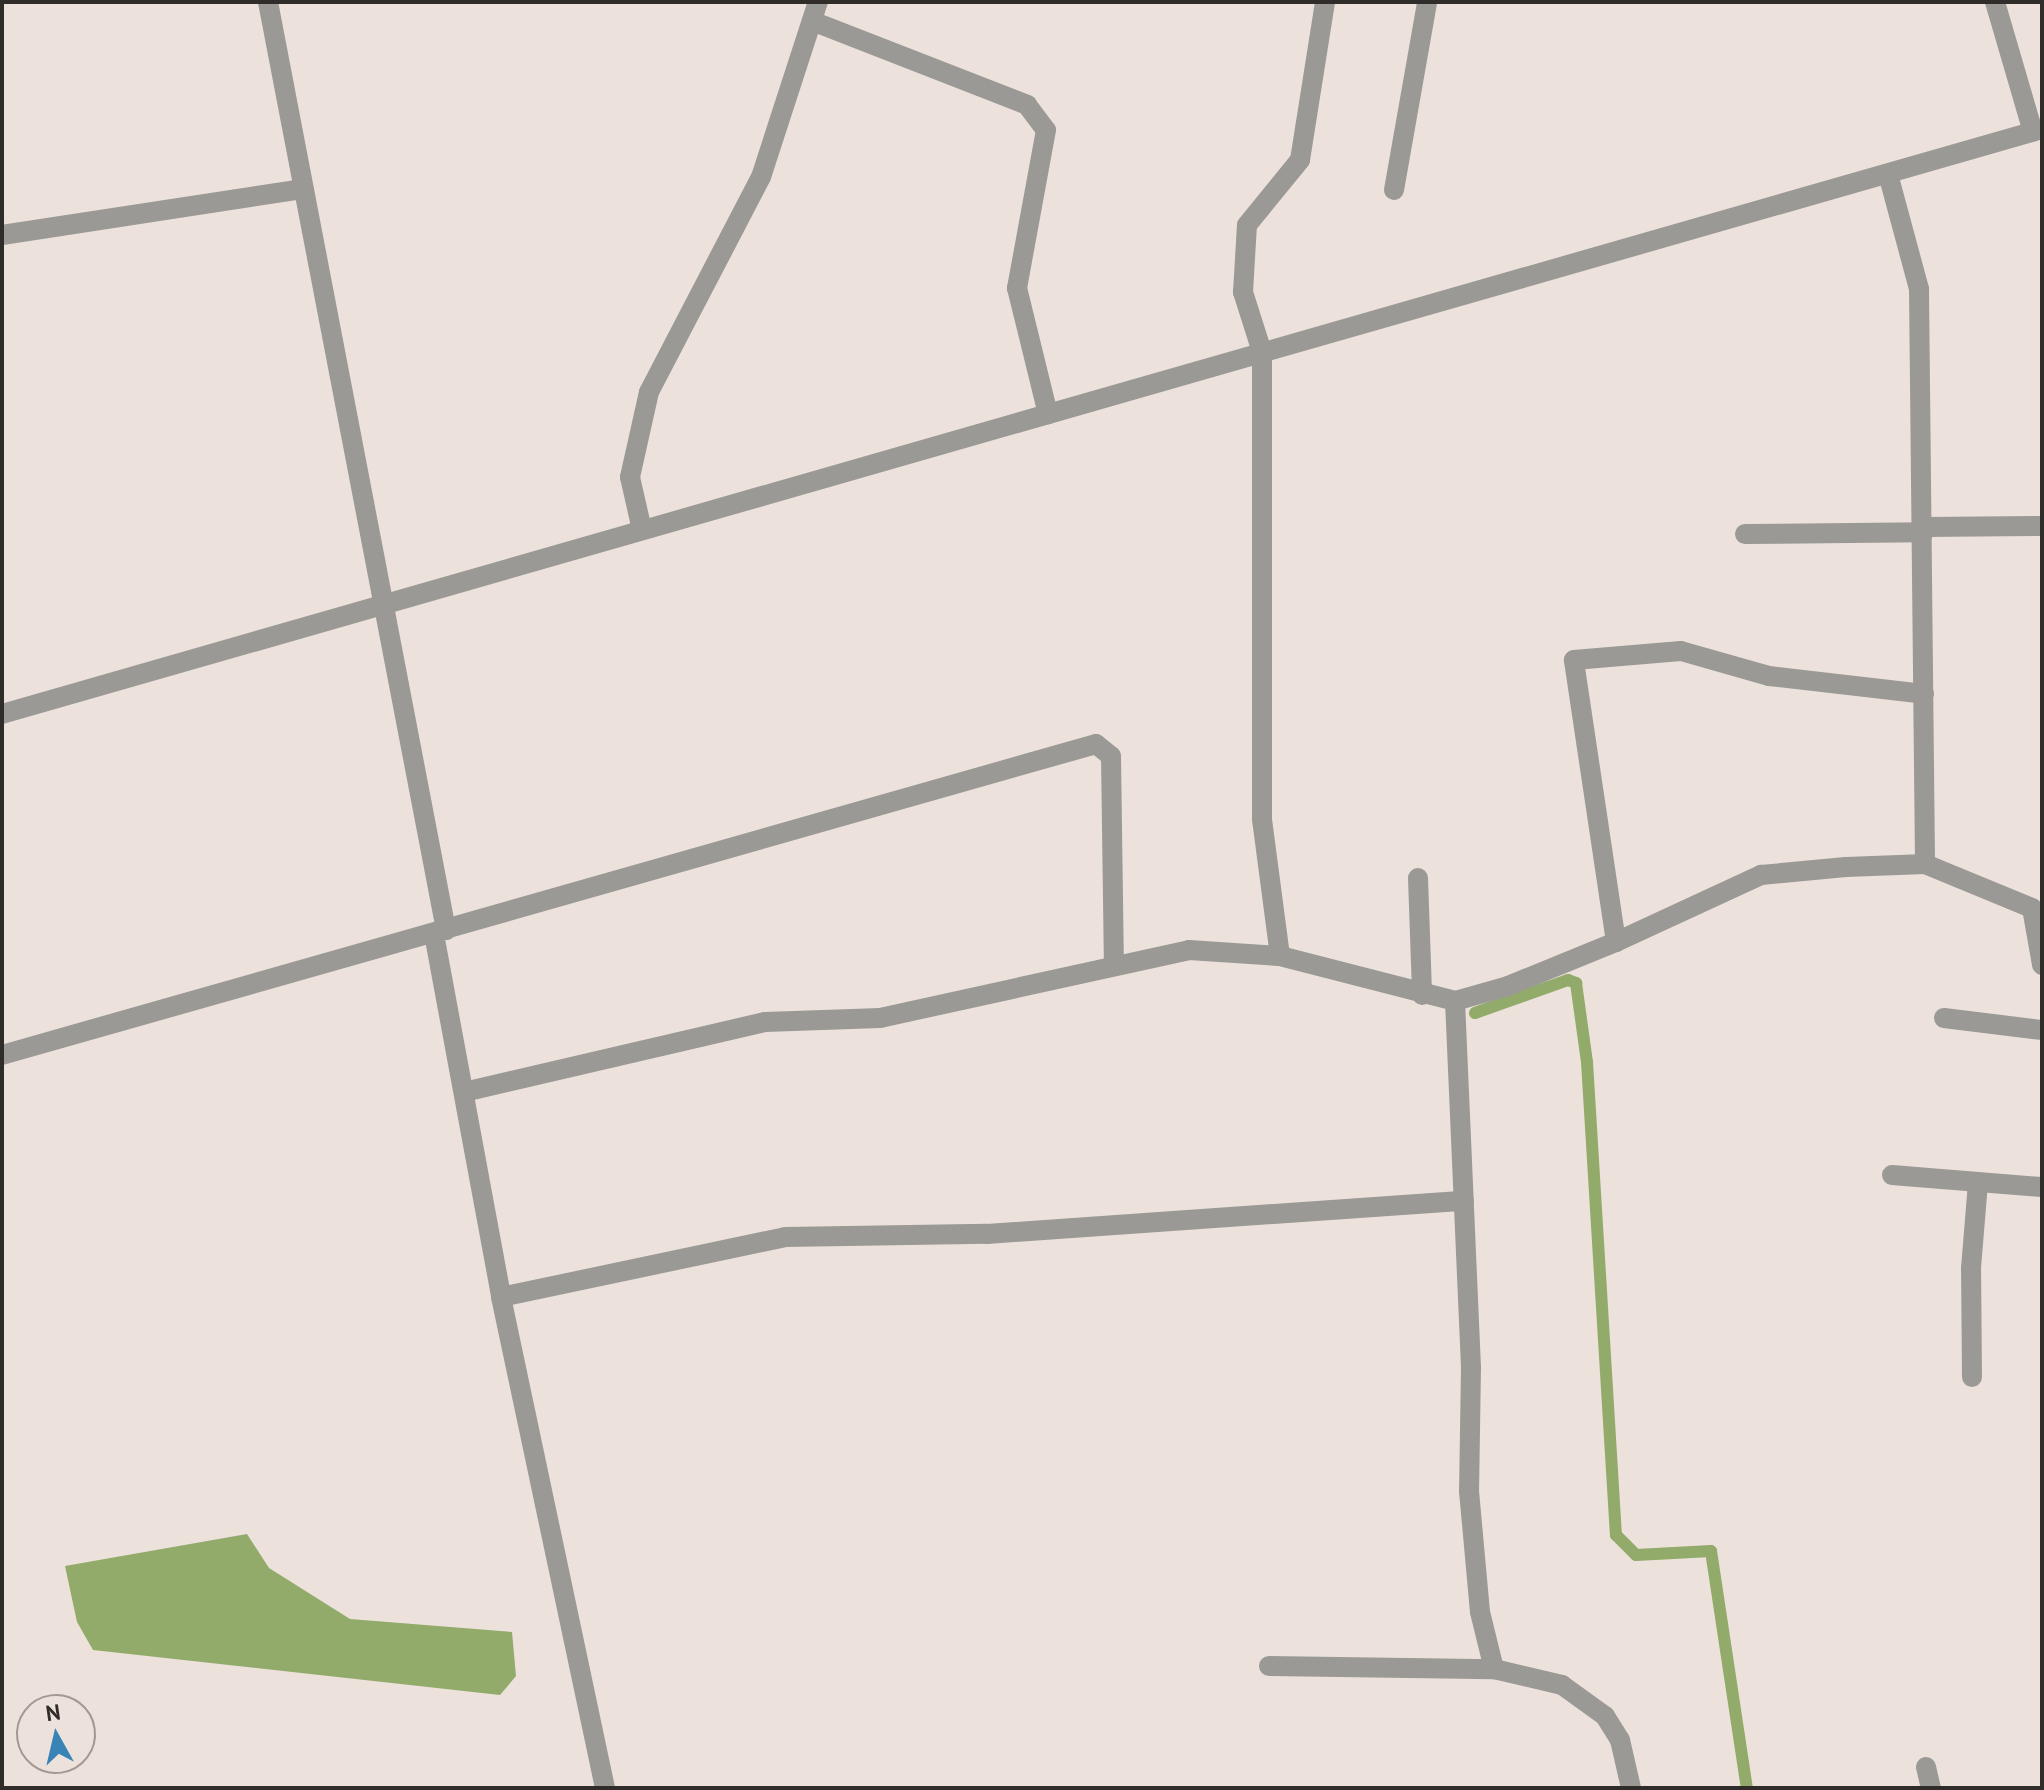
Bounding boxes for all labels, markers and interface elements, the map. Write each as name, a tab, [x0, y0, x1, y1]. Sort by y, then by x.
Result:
north arrow	[16, 1694, 96, 1774]
text: N	[44, 1697, 62, 1727]

